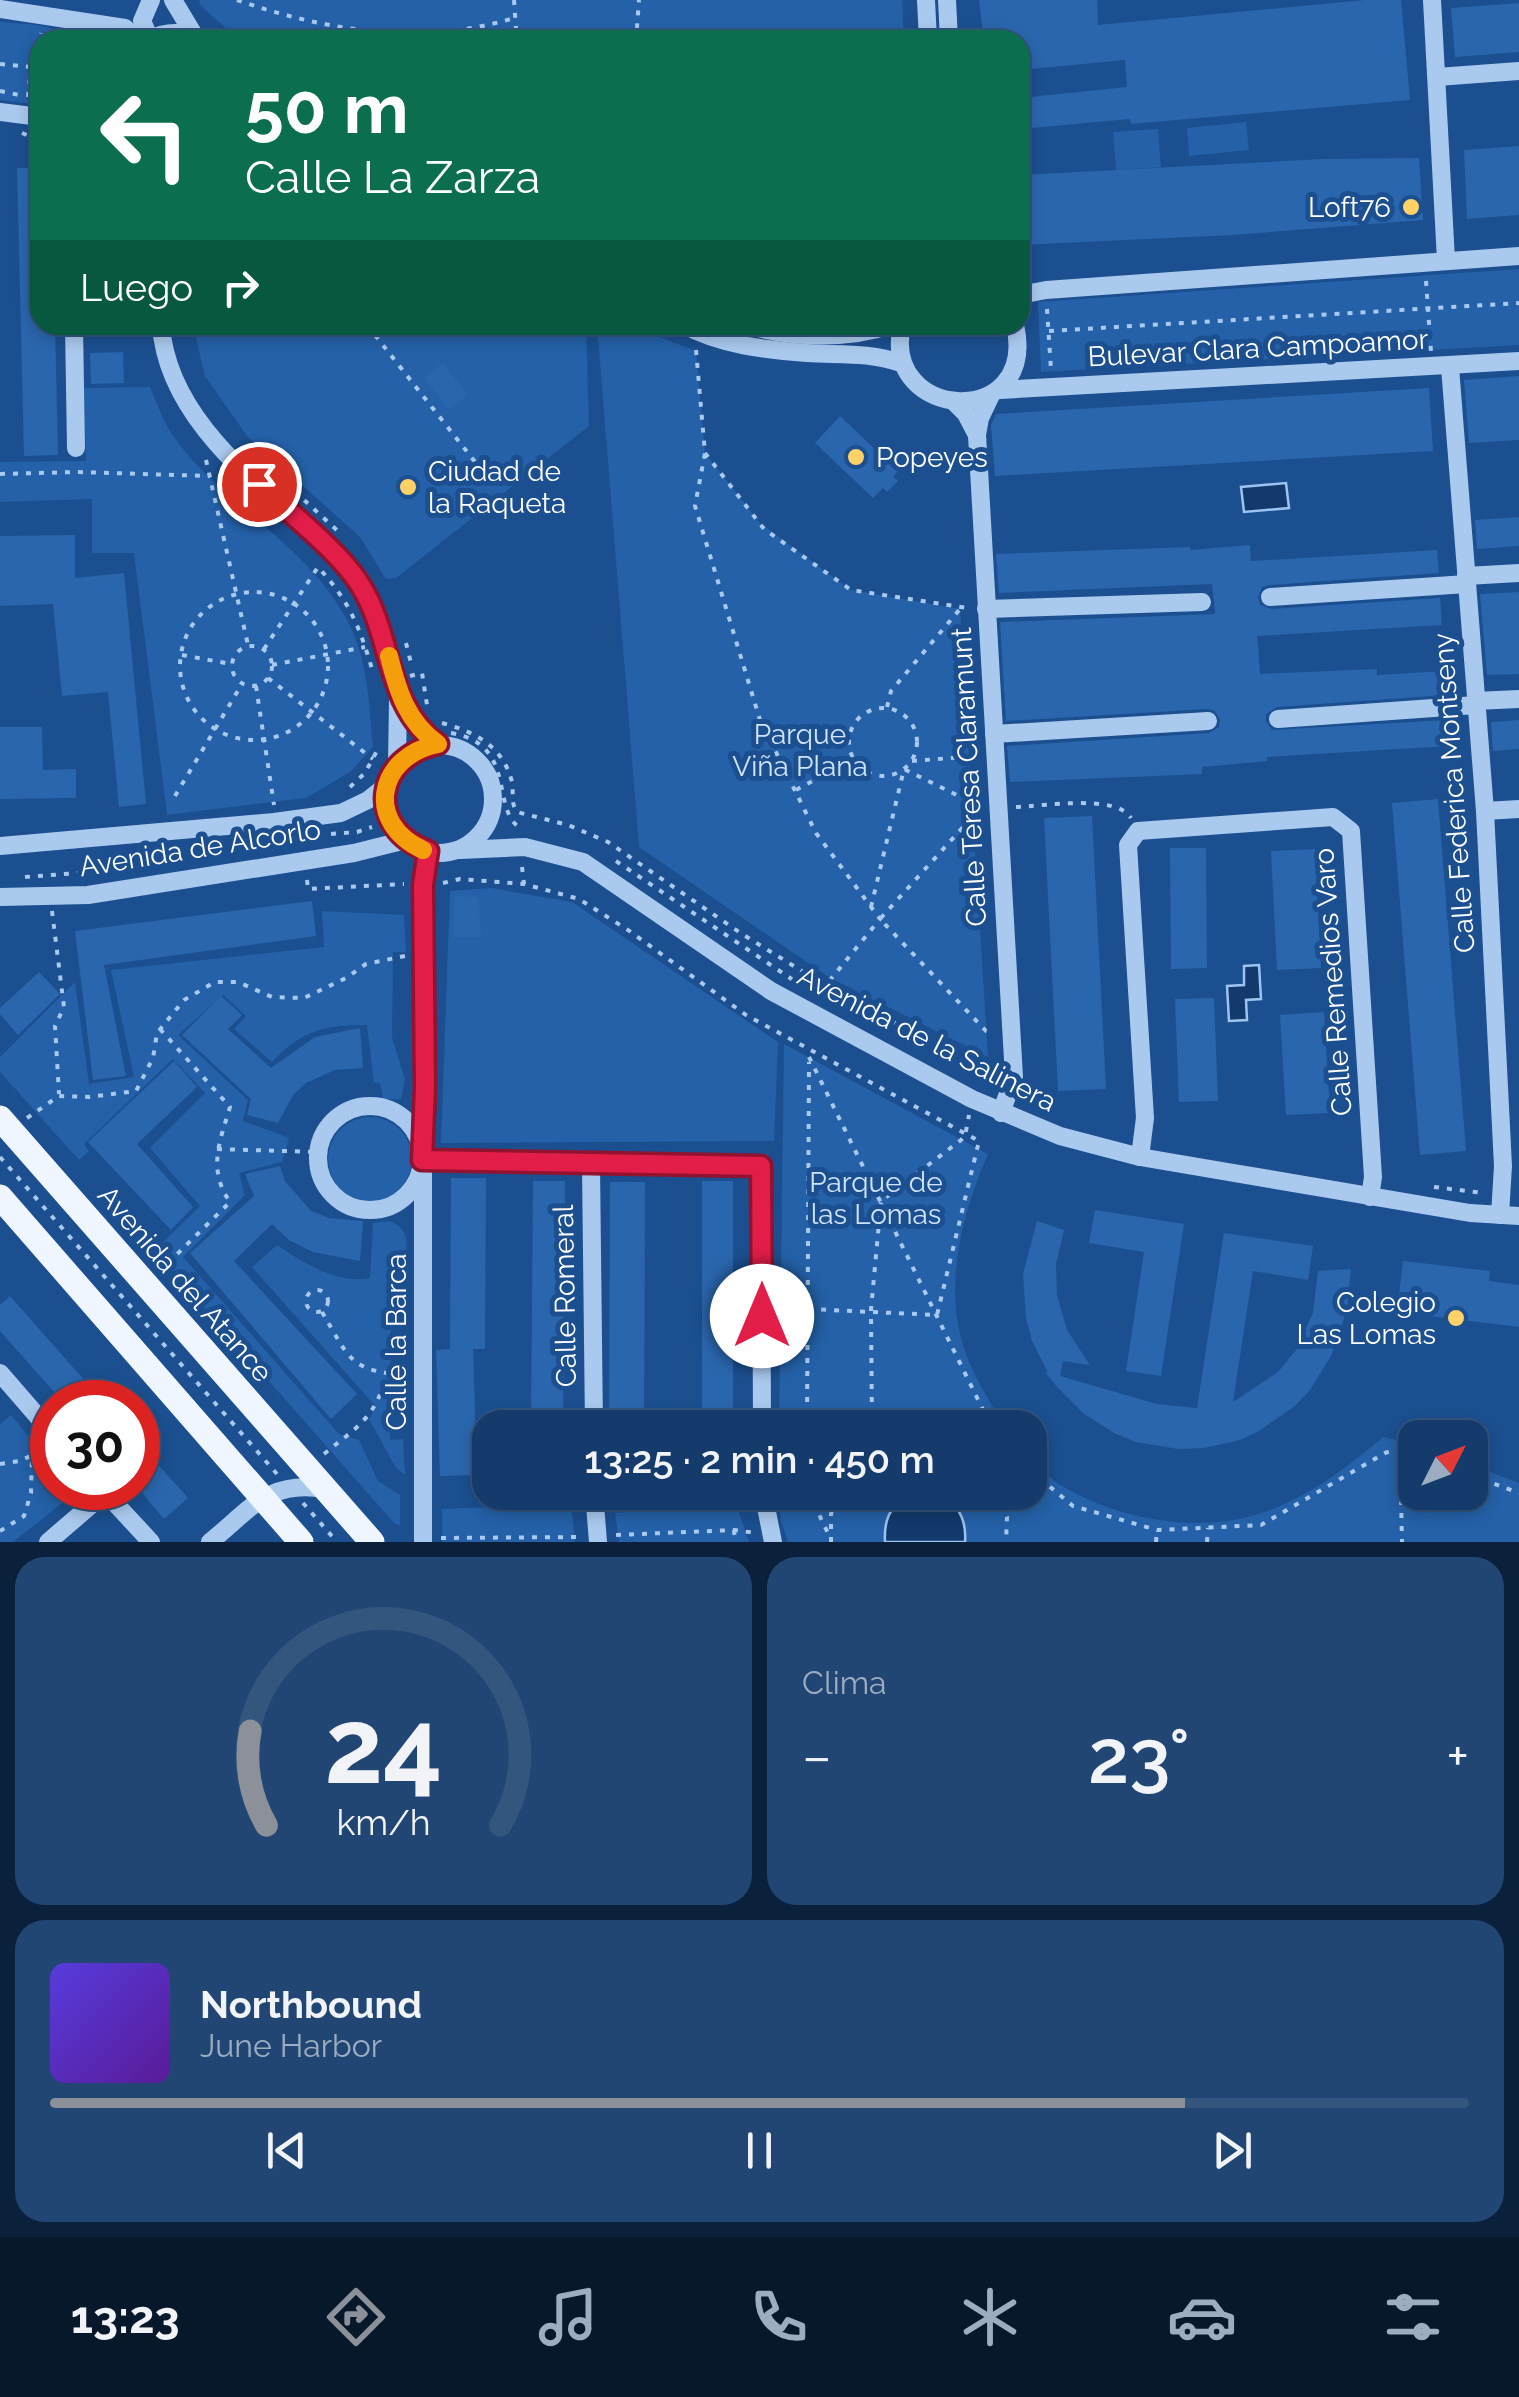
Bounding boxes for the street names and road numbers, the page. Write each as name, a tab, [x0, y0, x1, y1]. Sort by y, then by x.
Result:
street label: Bulevar Clara Campoamor	[1087, 323, 1429, 373]
street label: Calle Teresa Claramunt	[945, 626, 993, 927]
street label: Calle Federica Montseny	[1426, 632, 1482, 954]
street label: Avenida de Alcorlo	[77, 813, 323, 883]
street label: Calle Remedios Varo	[1307, 847, 1359, 1117]
street label: Avenida de la Salinera	[792, 959, 1062, 1119]
street label: Avenida del Atance	[91, 1179, 279, 1389]
street label: Calle Romeral	[547, 1204, 583, 1388]
street label: Calle la Barca	[380, 1253, 413, 1431]

